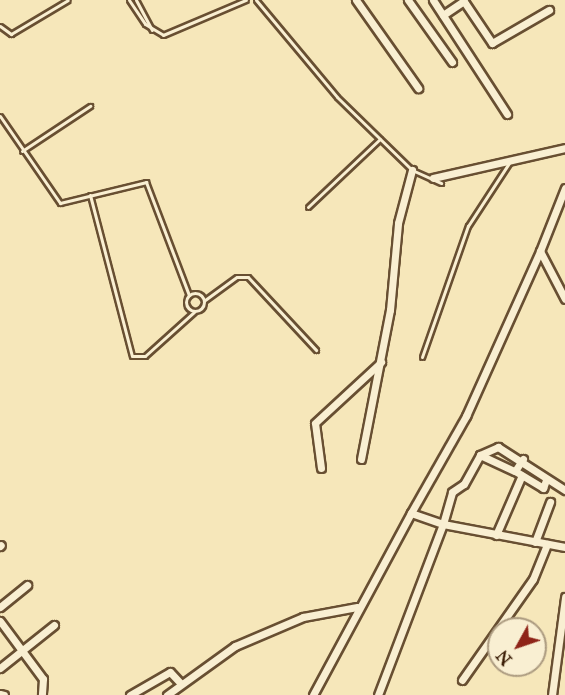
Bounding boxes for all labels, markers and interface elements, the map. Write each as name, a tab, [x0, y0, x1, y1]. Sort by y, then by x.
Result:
north arrow	[487, 617, 547, 677]
text: N	[493, 646, 516, 669]

